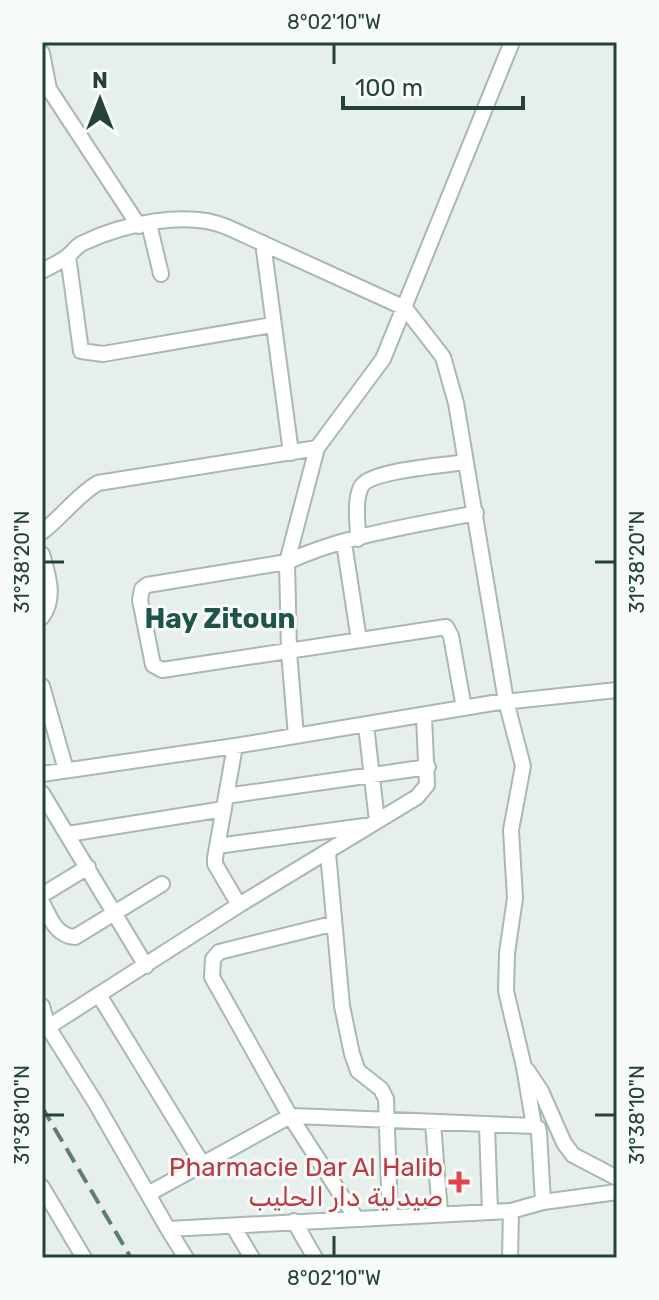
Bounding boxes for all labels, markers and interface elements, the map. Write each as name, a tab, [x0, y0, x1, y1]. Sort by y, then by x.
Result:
text: 8°02'10"W	[287, 10, 381, 34]
north arrow	[60, 60, 140, 140]
scale bar	[343, 60, 523, 110]
text: N	[92, 67, 108, 94]
text: 100 m	[355, 74, 423, 102]
text: 31°38'20"N	[10, 511, 34, 613]
text: 31°38'20"N	[625, 511, 649, 613]
district label: Hay Zitoun	[144, 602, 296, 635]
text: 31°38'10"N	[10, 1065, 34, 1165]
text: 31°38'10"N	[625, 1065, 649, 1165]
place label: Pharmacie Dar Al Halib صيدلية دار الحليب	[169, 1152, 443, 1213]
marker: Pharmacie Dar Al Halib صيدلية دار الحليب	[450, 1173, 468, 1191]
text: 8°02'10"W	[287, 1266, 381, 1290]

